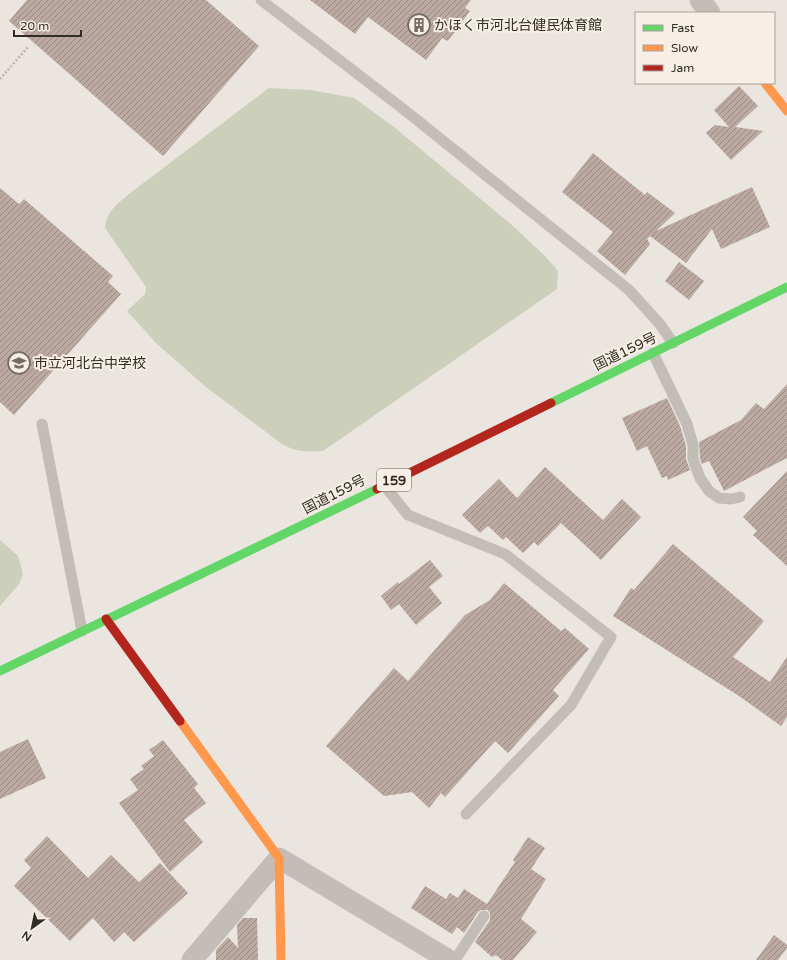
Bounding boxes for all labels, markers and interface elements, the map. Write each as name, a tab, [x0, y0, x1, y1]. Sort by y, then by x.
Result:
scale bar	[14, 12, 81, 38]
building icon: かほく市河北台健民体育館	[406, 12, 432, 38]
legend	[635, 12, 775, 84]
place label: かほく市河北台健民体育館	[434, 17, 602, 34]
text: 20 m	[20, 19, 49, 33]
text: Fast	[671, 21, 695, 35]
text: Slow	[671, 41, 698, 55]
text: Jam	[671, 61, 694, 75]
street label: 国道159号	[591, 329, 660, 374]
school or university icon: 市立河北台中学校	[6, 350, 32, 376]
place label: 市立河北台中学校	[34, 355, 146, 372]
road number: 159	[377, 469, 411, 491]
street label: 国道159号	[300, 471, 369, 518]
north arrow	[12, 908, 52, 948]
text: N	[20, 928, 34, 944]

